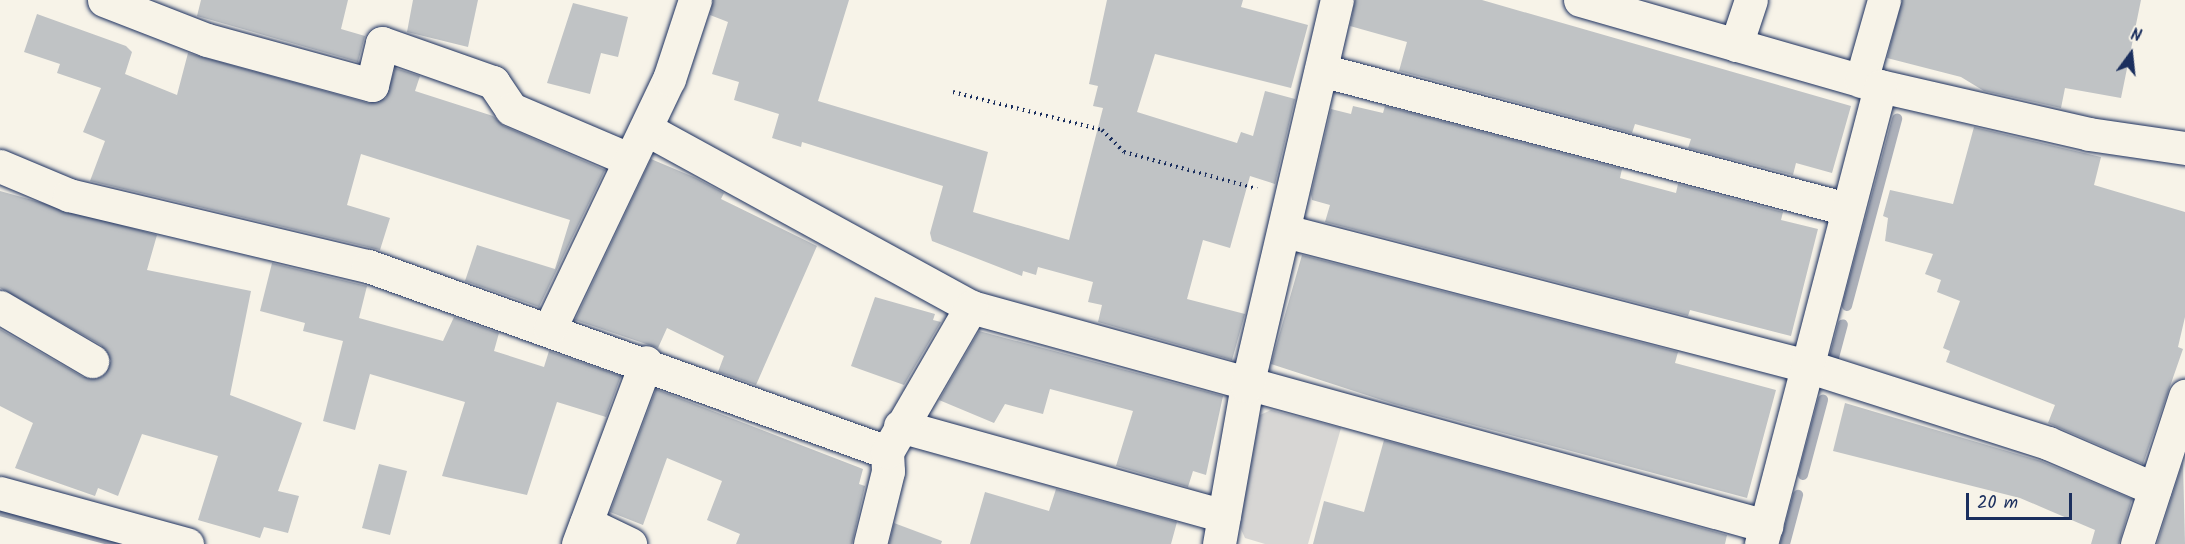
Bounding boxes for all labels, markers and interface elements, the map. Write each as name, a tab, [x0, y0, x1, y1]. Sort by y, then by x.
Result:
text: N	[2128, 23, 2144, 50]
north arrow	[2101, 24, 2161, 84]
scale bar	[1969, 481, 2076, 519]
text: 20 m	[1977, 489, 2018, 518]

